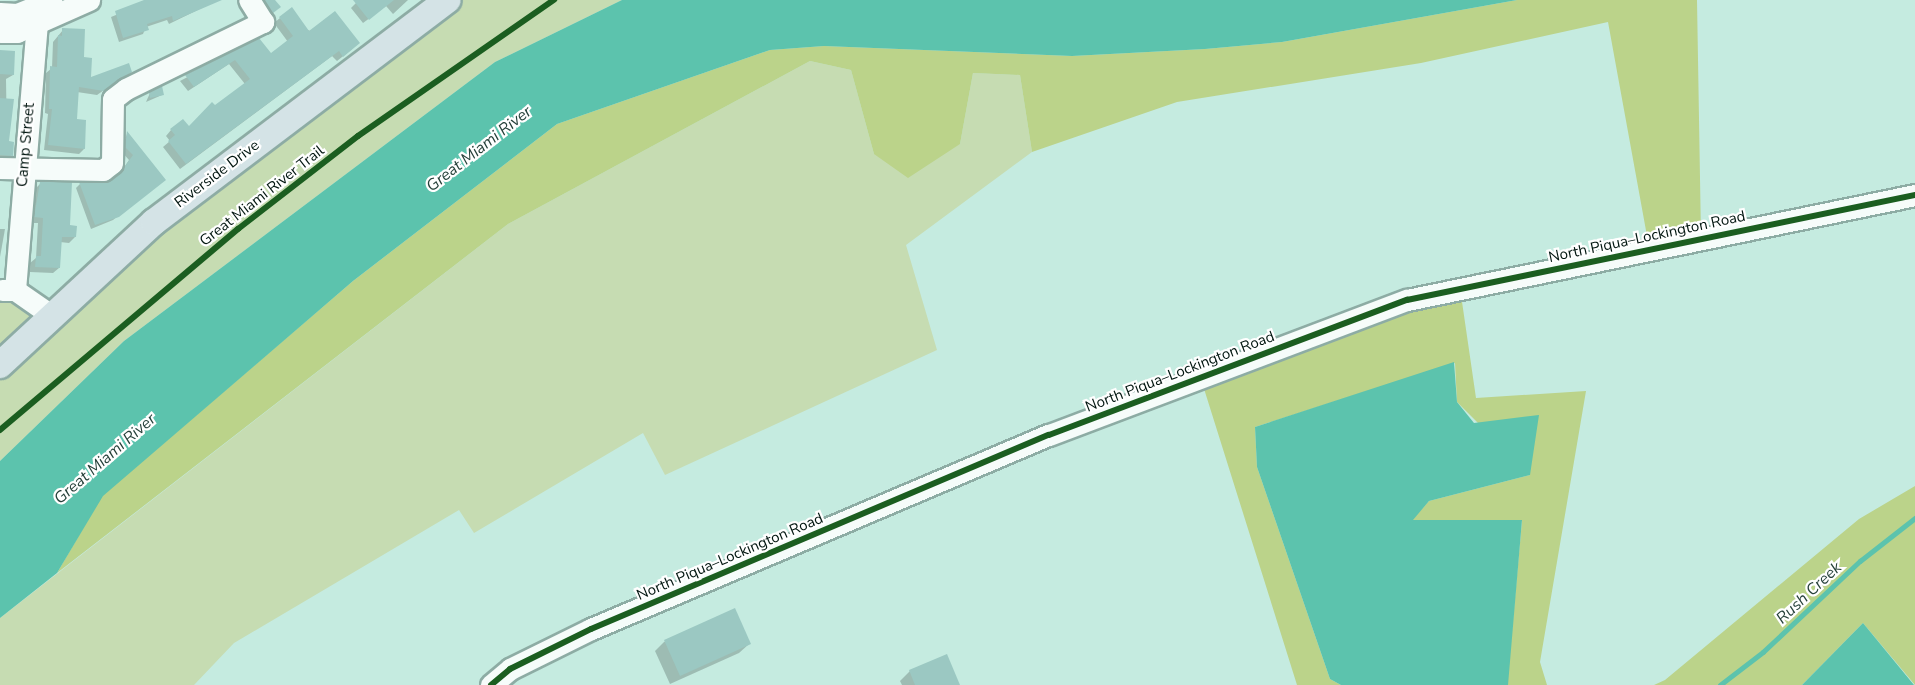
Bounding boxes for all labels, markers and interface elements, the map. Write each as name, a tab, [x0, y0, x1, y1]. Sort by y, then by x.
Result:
street label: Camp Street	[13, 102, 39, 188]
water label: Great Miami River	[423, 102, 535, 196]
street label: Riverside Drive	[171, 136, 263, 212]
street label: Great Miami River Trail	[196, 142, 328, 250]
street label: North Piqua–Lockington Road	[1547, 207, 1747, 267]
street label: North Piqua–Lockington Road	[1083, 328, 1277, 416]
water label: Great Miami River	[50, 410, 160, 508]
street label: North Piqua–Lockington Road	[634, 509, 826, 605]
water label: Rush Creek	[1772, 558, 1846, 628]

